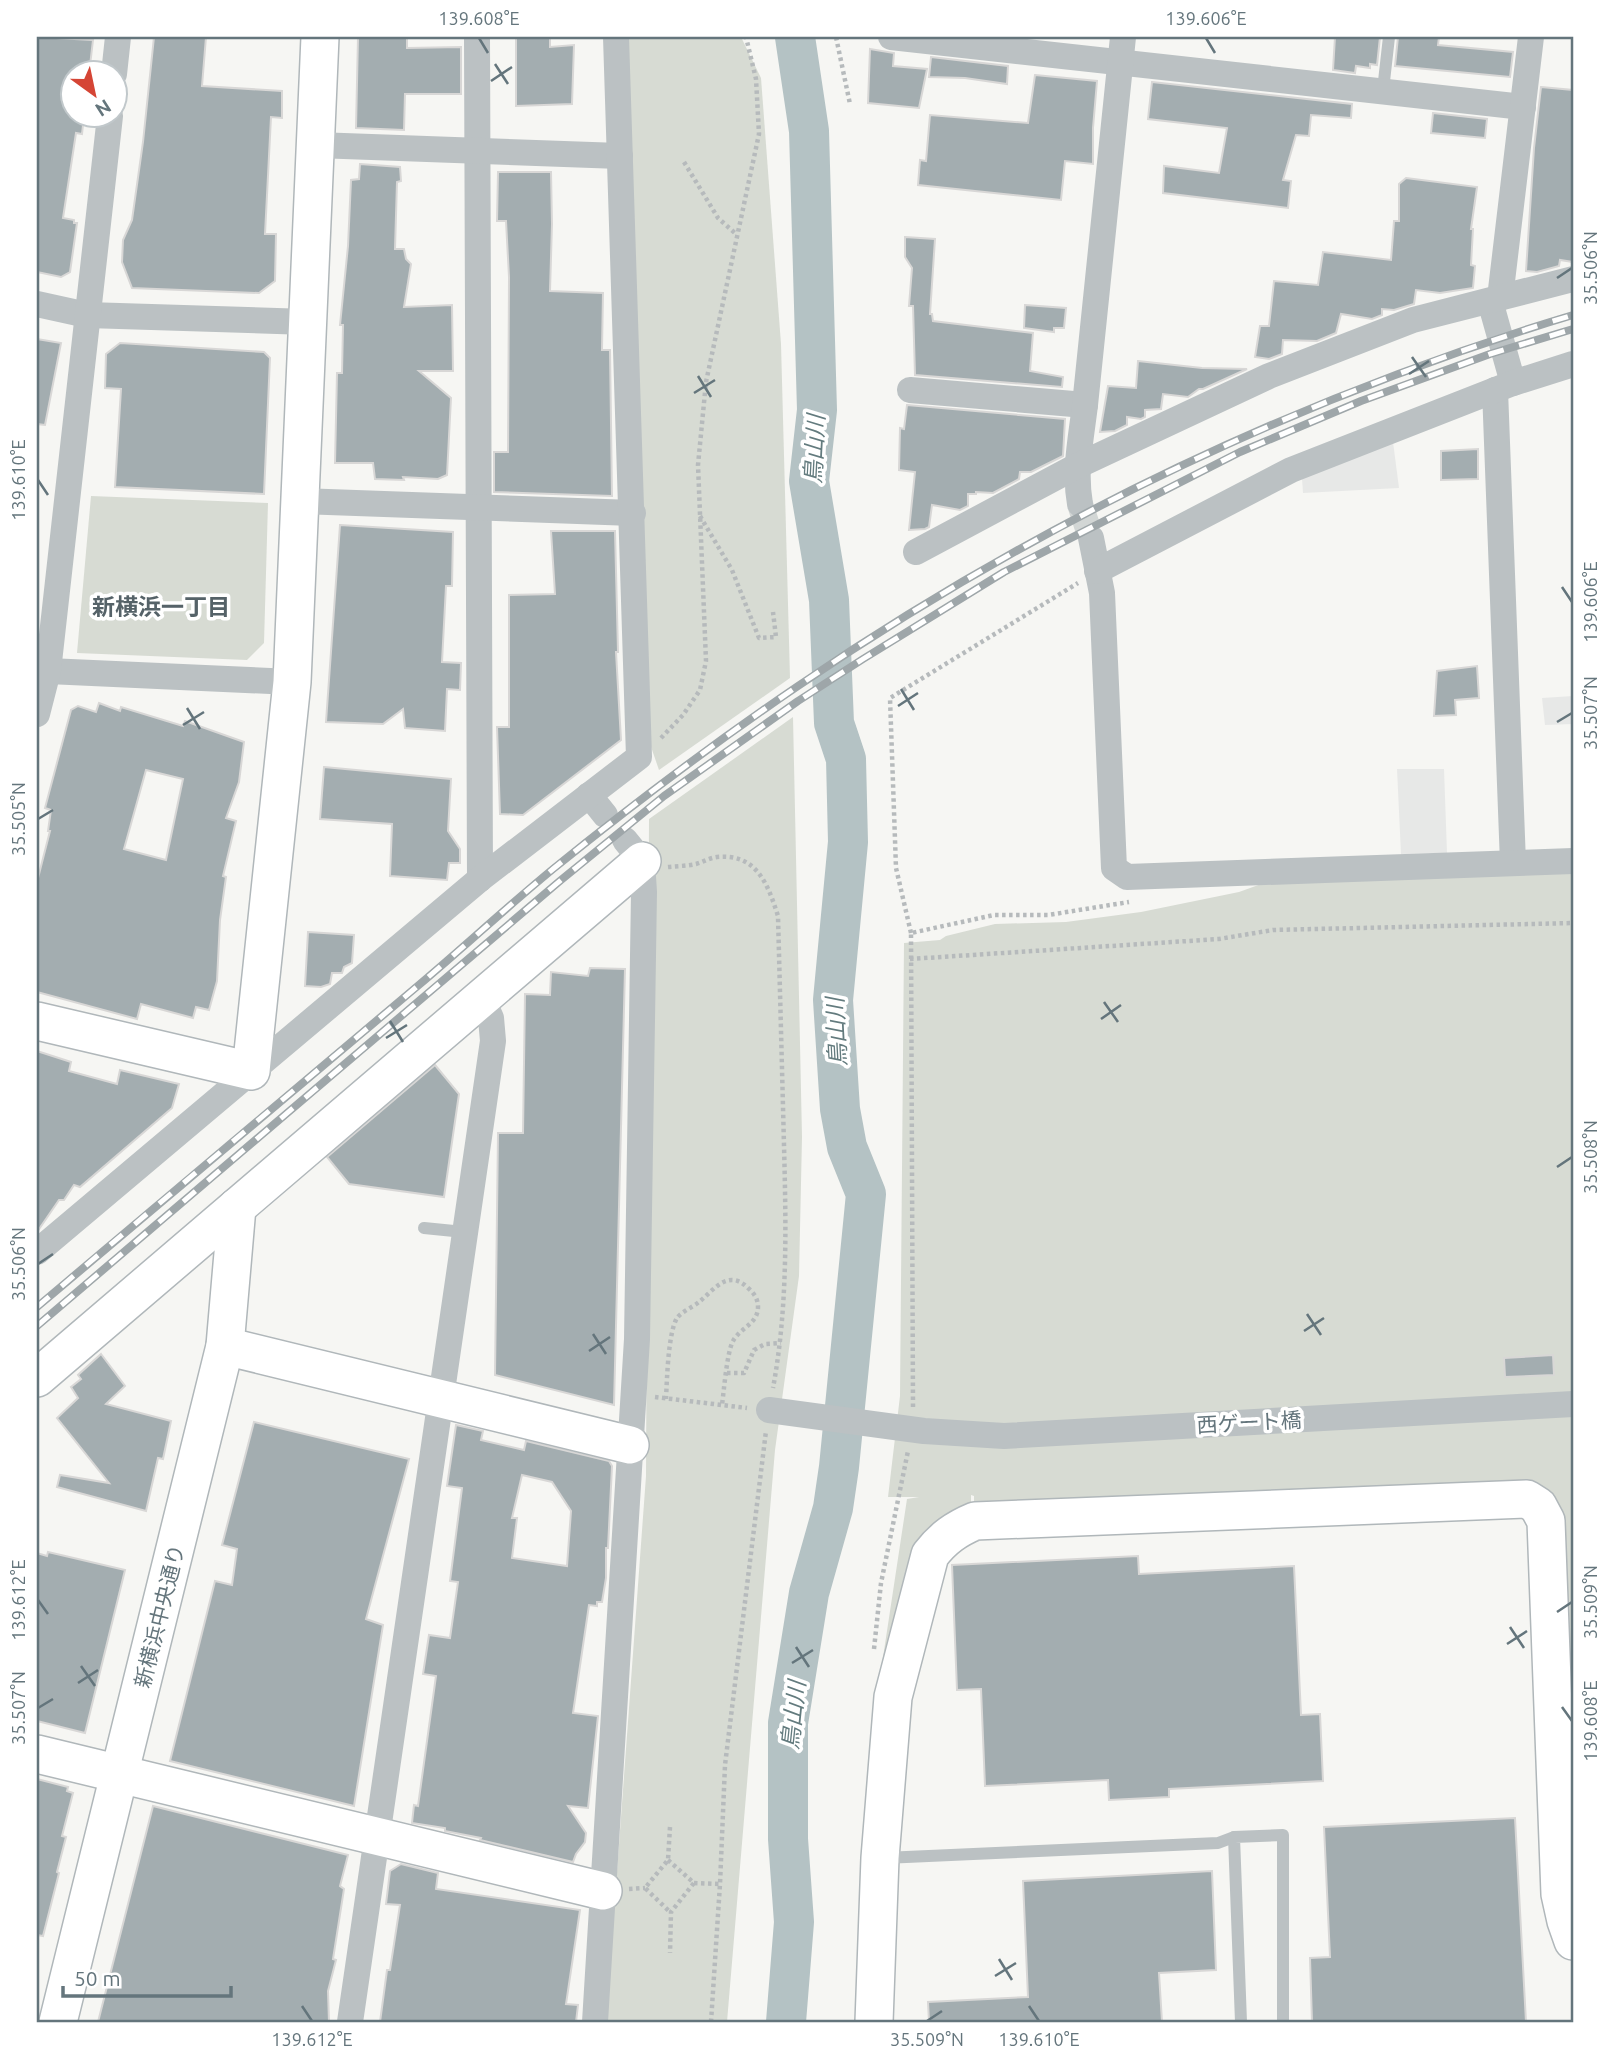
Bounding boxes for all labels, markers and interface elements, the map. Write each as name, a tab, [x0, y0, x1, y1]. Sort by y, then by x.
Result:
text: 139.608°E	[438, 8, 520, 28]
text: 139.606°E	[1165, 8, 1247, 28]
north arrow	[60, 60, 130, 130]
text: N	[91, 95, 115, 121]
text: 35.506°N	[1580, 231, 1600, 305]
water label: 鳥山川	[800, 411, 828, 484]
text: 139.610°E	[8, 439, 28, 521]
text: 139.606°E	[1580, 561, 1600, 643]
district label: 新横浜一丁目	[92, 594, 230, 619]
text: 35.507°N	[1580, 676, 1600, 750]
text: 35.505°N	[8, 782, 28, 856]
water label: 鳥山川	[822, 994, 850, 1067]
text: 35.508°N	[1580, 1120, 1600, 1194]
text: 35.506°N	[8, 1227, 28, 1301]
street label: 西ゲート橋	[1196, 1407, 1302, 1437]
street label: 新横浜中央通り	[130, 1542, 188, 1690]
text: 139.612°E	[8, 1559, 28, 1641]
text: 35.509°N	[1580, 1565, 1600, 1639]
text: 35.507°N	[8, 1671, 28, 1745]
water label: 鳥山川	[777, 1676, 809, 1751]
text: 139.608°E	[1580, 1680, 1600, 1762]
scale bar	[63, 1954, 231, 1998]
text: 50 m	[74, 1966, 121, 1990]
text: 139.612°E	[271, 2029, 353, 2049]
text: 35.509°N	[890, 2029, 964, 2049]
text: 139.610°E	[998, 2029, 1080, 2049]

